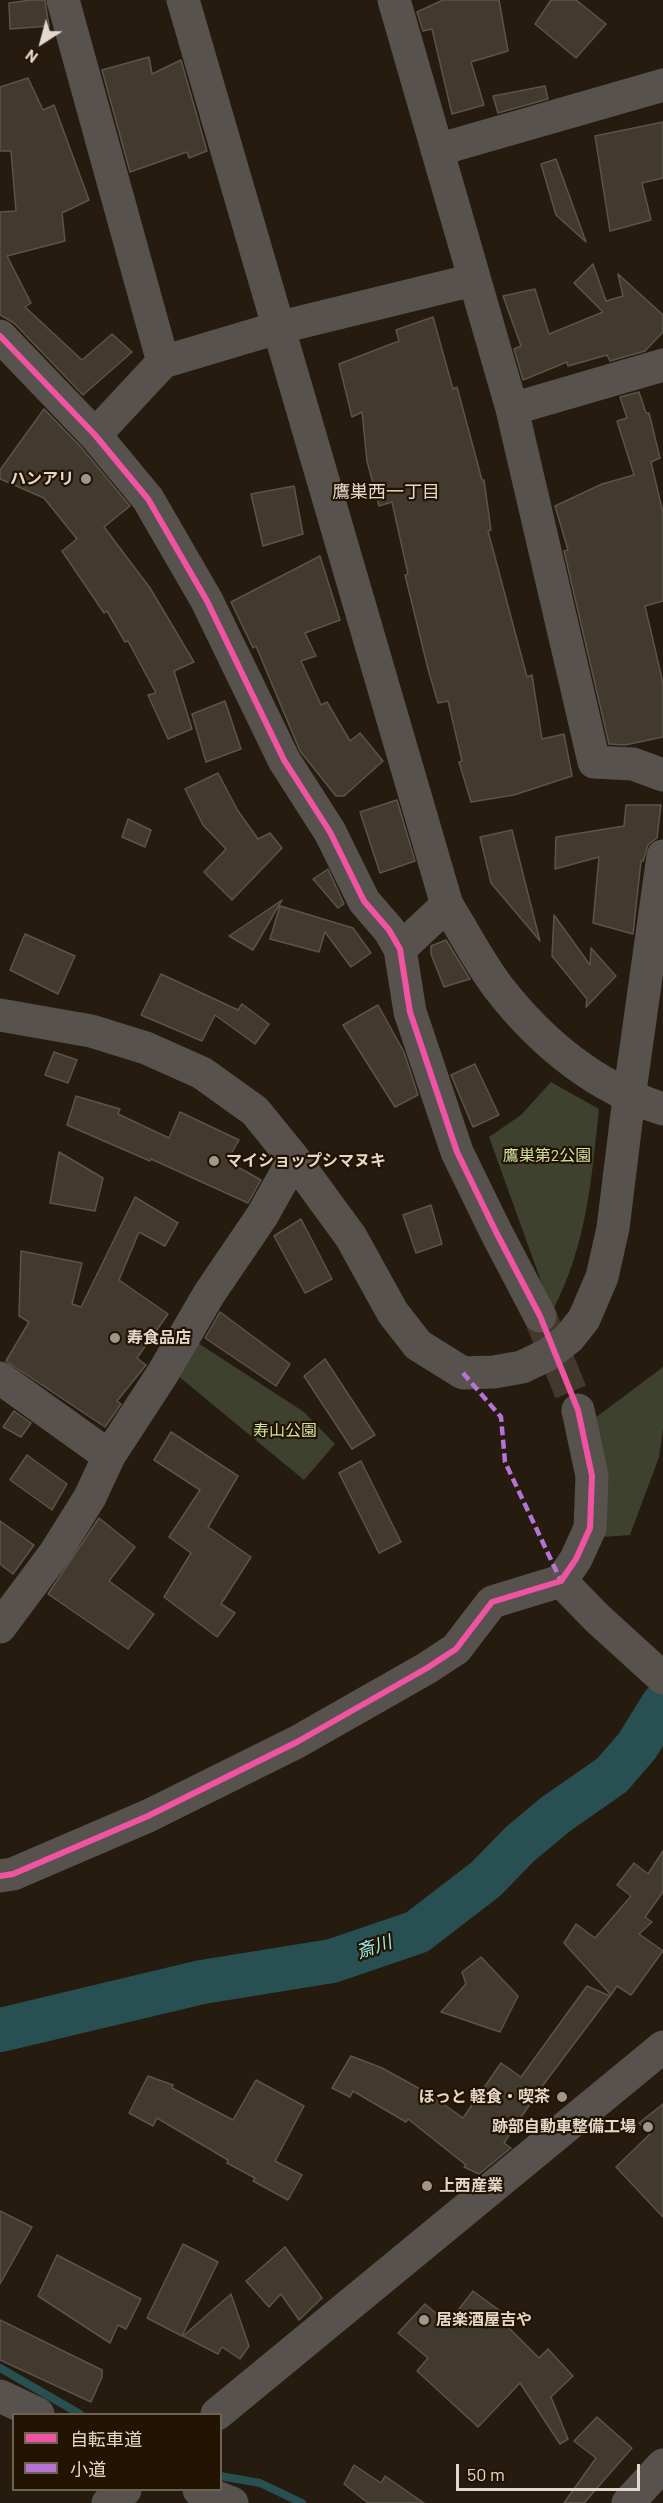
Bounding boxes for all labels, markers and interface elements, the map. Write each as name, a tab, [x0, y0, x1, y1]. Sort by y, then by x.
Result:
north arrow	[12, 12, 72, 72]
text: N	[21, 46, 41, 68]
place label: ハンアリ	[10, 469, 74, 489]
marker: ハンアリ	[79, 472, 93, 486]
district label: 鷹巣西一丁目	[332, 481, 440, 503]
park label: 鷹巣第2公園	[503, 1146, 591, 1166]
place label: マイショップシマヌキ	[226, 1151, 386, 1171]
marker: マイショップシマヌキ	[207, 1154, 221, 1168]
place label: 寿食品店	[127, 1328, 191, 1348]
marker: 寿食品店	[108, 1331, 122, 1345]
park label: 寿山公園	[253, 1421, 317, 1441]
water label: 斎川	[353, 1931, 395, 1963]
place label: ほっと 軽食・喫茶	[419, 2087, 550, 2107]
marker: ほっと 軽食・喫茶	[555, 2090, 569, 2104]
place label: 跡部自動車整備工場	[492, 2117, 636, 2137]
marker: 跡部自動車整備工場	[641, 2120, 655, 2134]
place label: 上西産業	[439, 2176, 503, 2196]
marker: 上西産業	[420, 2179, 434, 2193]
place label: 居楽酒屋吉や	[436, 2310, 532, 2330]
marker: 居楽酒屋吉や	[417, 2313, 431, 2327]
legend	[12, 2413, 222, 2491]
text: 自転車道	[70, 2428, 142, 2450]
scale bar	[459, 2452, 644, 2490]
text: 小道	[70, 2458, 106, 2480]
text: 50 m	[467, 2463, 505, 2485]

